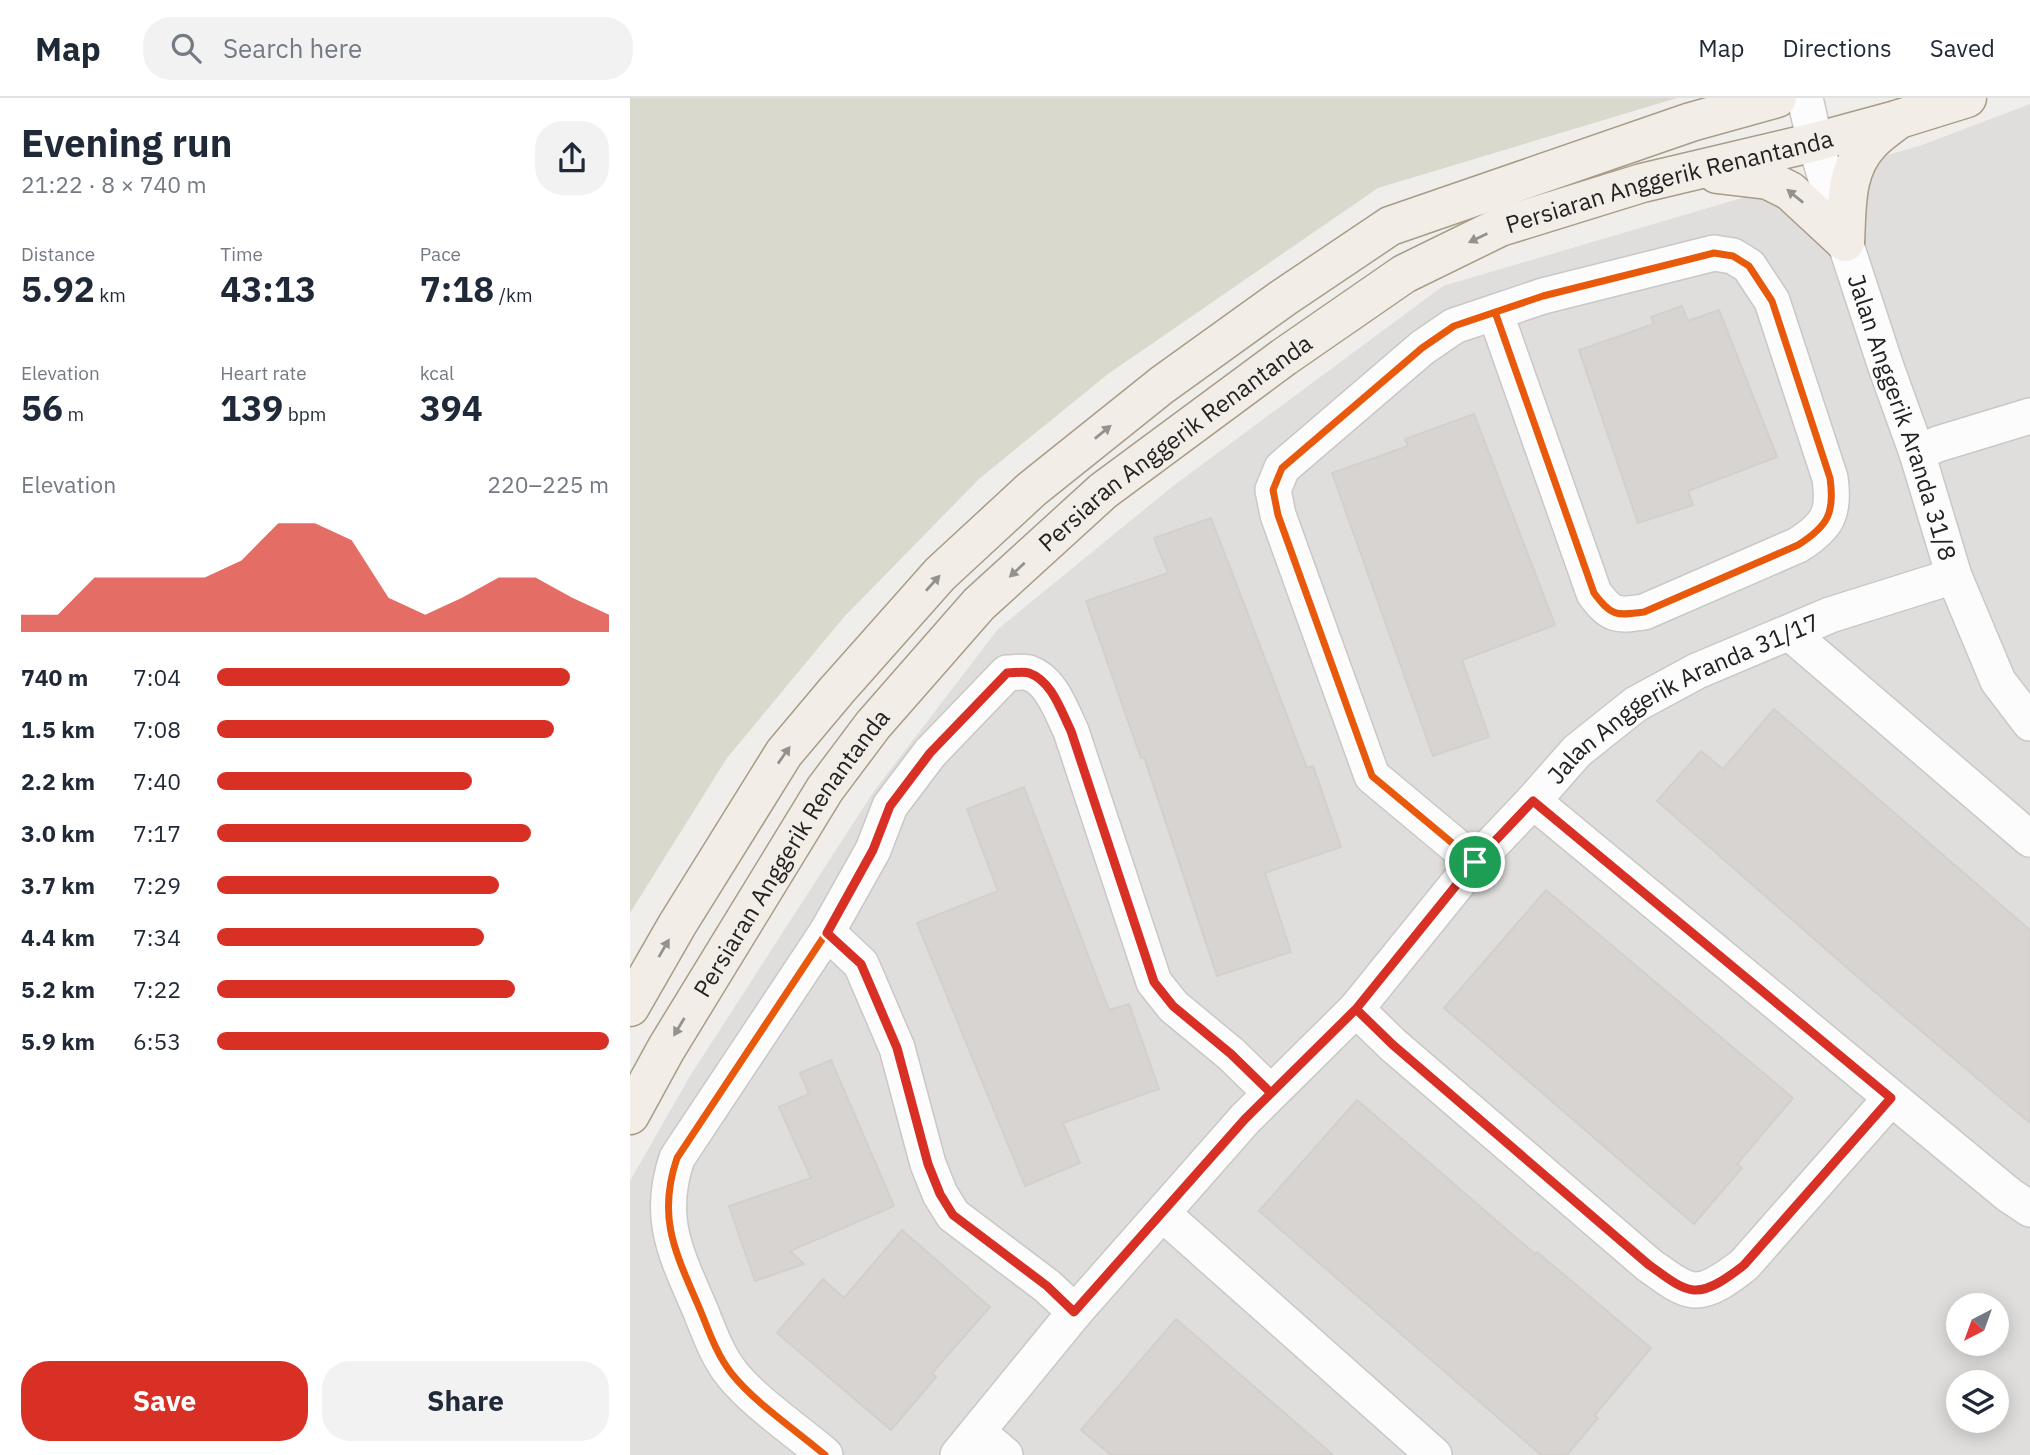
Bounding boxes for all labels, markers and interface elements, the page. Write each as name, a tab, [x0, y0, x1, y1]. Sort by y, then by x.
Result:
search box	[143, 17, 633, 80]
text: Map	[35, 27, 101, 70]
icon: search	[167, 29, 205, 67]
text: Search here	[223, 31, 362, 65]
text: Map	[1698, 32, 1744, 64]
text: Directions	[1782, 32, 1892, 64]
text: Saved	[1930, 32, 1995, 64]
text: Evening run	[21, 118, 232, 167]
button: share	[535, 121, 609, 195]
street label: Persiaran Anggerik Renantanda	[1501, 122, 1837, 240]
text: 21:22 · 8 × 740 m	[21, 169, 207, 199]
one-way arrow	[1787, 189, 1805, 204]
one-way arrow	[1468, 232, 1488, 243]
text: Distance	[21, 242, 95, 266]
text: Time	[220, 242, 263, 266]
text: Pace	[420, 242, 461, 266]
text: 5.92	[21, 266, 95, 312]
text: 43:13	[220, 266, 316, 312]
text: 7:18	[420, 266, 494, 312]
street label: Jalan Anggerik Aranda 31/8	[1841, 270, 1964, 564]
text: km	[95, 283, 126, 307]
text: /km	[494, 283, 533, 307]
street label: Persiaran Anggerik Renantanda	[1031, 327, 1318, 558]
text: Elevation	[21, 361, 100, 385]
text: Heart rate	[220, 361, 307, 385]
text: kcal	[420, 361, 454, 385]
text: 56	[21, 385, 63, 431]
text: 139	[220, 385, 283, 431]
text: 394	[420, 385, 483, 431]
text: m	[63, 402, 84, 426]
text: bpm	[283, 402, 326, 426]
one-way arrow	[1093, 425, 1111, 440]
text: Elevation	[21, 469, 116, 499]
text: 220–225 m	[487, 469, 609, 499]
one-way arrow	[1008, 562, 1026, 578]
one-way arrow	[924, 575, 940, 592]
street label: Jalan Anggerik Aranda 31/17	[1540, 605, 1824, 790]
text: 740 m	[21, 662, 88, 692]
text: 7:04	[133, 662, 181, 692]
street label: Persiaran Anggerik Renantanda	[686, 701, 896, 1003]
text: 1.5 km	[21, 714, 95, 744]
text: 7:08	[133, 714, 181, 744]
one-way arrow	[777, 746, 791, 764]
text: 2.2 km	[21, 766, 95, 796]
text: 7:40	[133, 766, 181, 796]
text: 3.0 km	[21, 818, 95, 848]
text: 7:17	[133, 818, 181, 848]
pin	[1445, 832, 1505, 892]
icon: arrive	[1456, 843, 1494, 881]
text: 3.7 km	[21, 870, 95, 900]
text: 7:29	[133, 870, 181, 900]
text: 4.4 km	[21, 922, 95, 952]
text: 7:34	[133, 922, 181, 952]
one-way arrow	[658, 939, 670, 958]
text: 5.2 km	[21, 974, 95, 1004]
text: 7:22	[133, 974, 181, 1004]
one-way arrow	[673, 1018, 686, 1037]
text: 5.9 km	[21, 1026, 95, 1056]
text: 6:53	[133, 1026, 181, 1056]
north arrow	[1946, 1293, 2009, 1356]
map controls	[1946, 1293, 2009, 1433]
button: Save	[21, 1361, 308, 1441]
button: Share	[322, 1361, 609, 1441]
button: layers	[1946, 1370, 2009, 1433]

